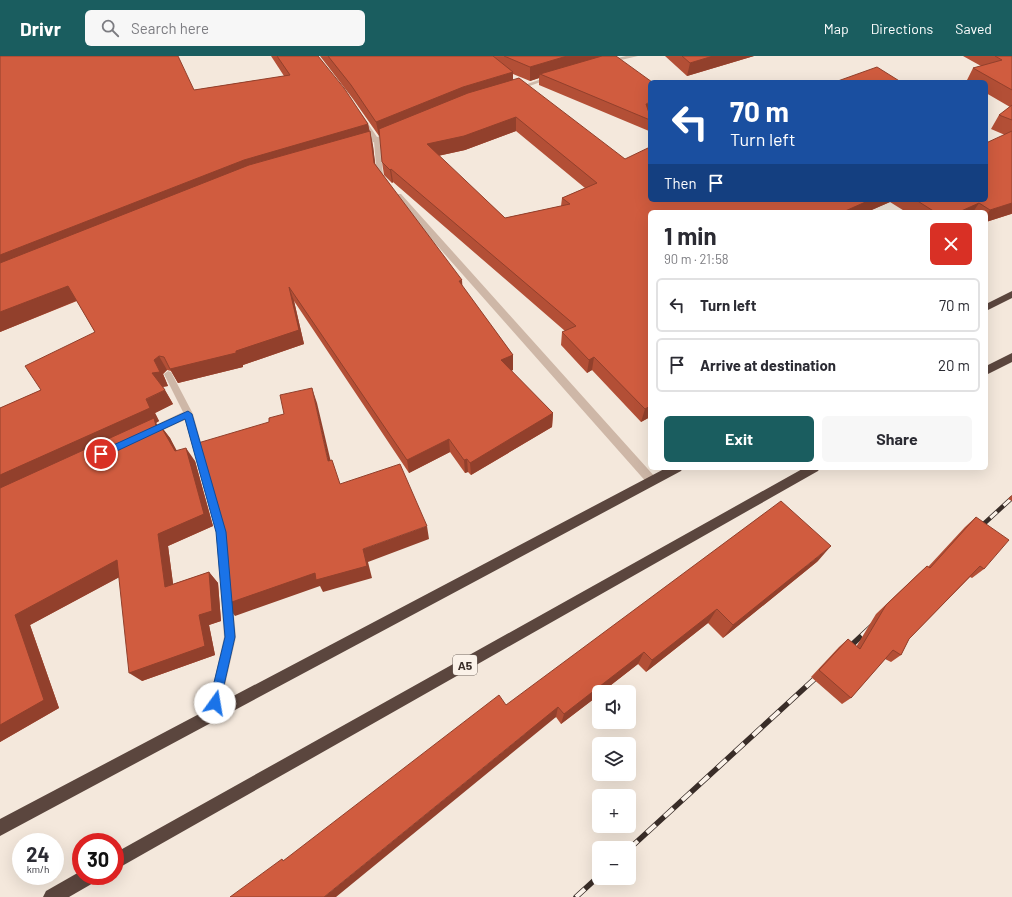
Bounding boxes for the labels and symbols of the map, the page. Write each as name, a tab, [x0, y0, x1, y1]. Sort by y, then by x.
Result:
pin	[84, 437, 118, 471]
road number: A5	[453, 655, 477, 675]
position arrow	[194, 682, 236, 724]
speed limit sign: 30	[72, 833, 124, 885]

